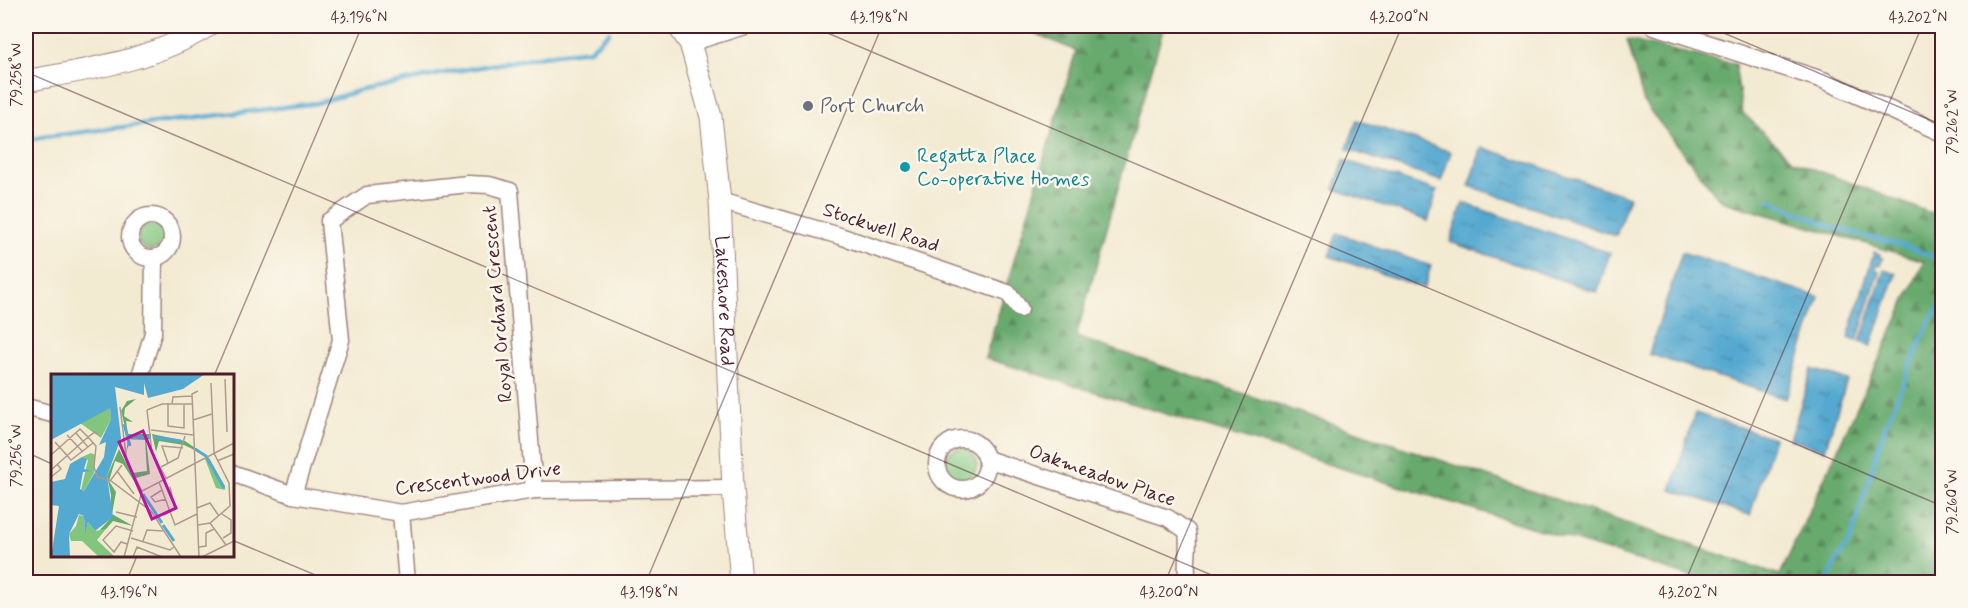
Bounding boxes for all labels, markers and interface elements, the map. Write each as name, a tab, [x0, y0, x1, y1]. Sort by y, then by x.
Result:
text: 43.196°N	[331, 8, 387, 28]
text: 43.198°N	[850, 8, 908, 28]
text: 43.200°N	[1370, 8, 1428, 28]
text: 43.202°N	[1889, 8, 1947, 28]
text: 79.258°W	[7, 43, 27, 107]
text: 79.262°W	[1943, 90, 1963, 154]
place label: Port Church	[820, 93, 924, 120]
marker: Port Church	[801, 99, 815, 113]
place label: Regatta Place Co-operative Homes	[917, 143, 1090, 193]
marker: Regatta Place Co-operative Homes	[898, 160, 912, 174]
street label: Stockwell Road	[819, 196, 943, 260]
street label: Royal Orchard Crescent	[476, 204, 520, 404]
street label: Lakeshore Road	[708, 235, 741, 367]
inset map	[51, 374, 234, 557]
text: 79.256°W	[7, 425, 27, 487]
street label: Oakmeadow Place	[1025, 438, 1179, 514]
street label: Crescentwood Drive	[393, 455, 563, 503]
text: 79.260°W	[1943, 470, 1963, 534]
text: 43.196°N	[101, 583, 157, 603]
text: 43.198°N	[620, 583, 678, 603]
text: 43.200°N	[1140, 583, 1198, 603]
text: 43.202°N	[1659, 583, 1717, 603]

